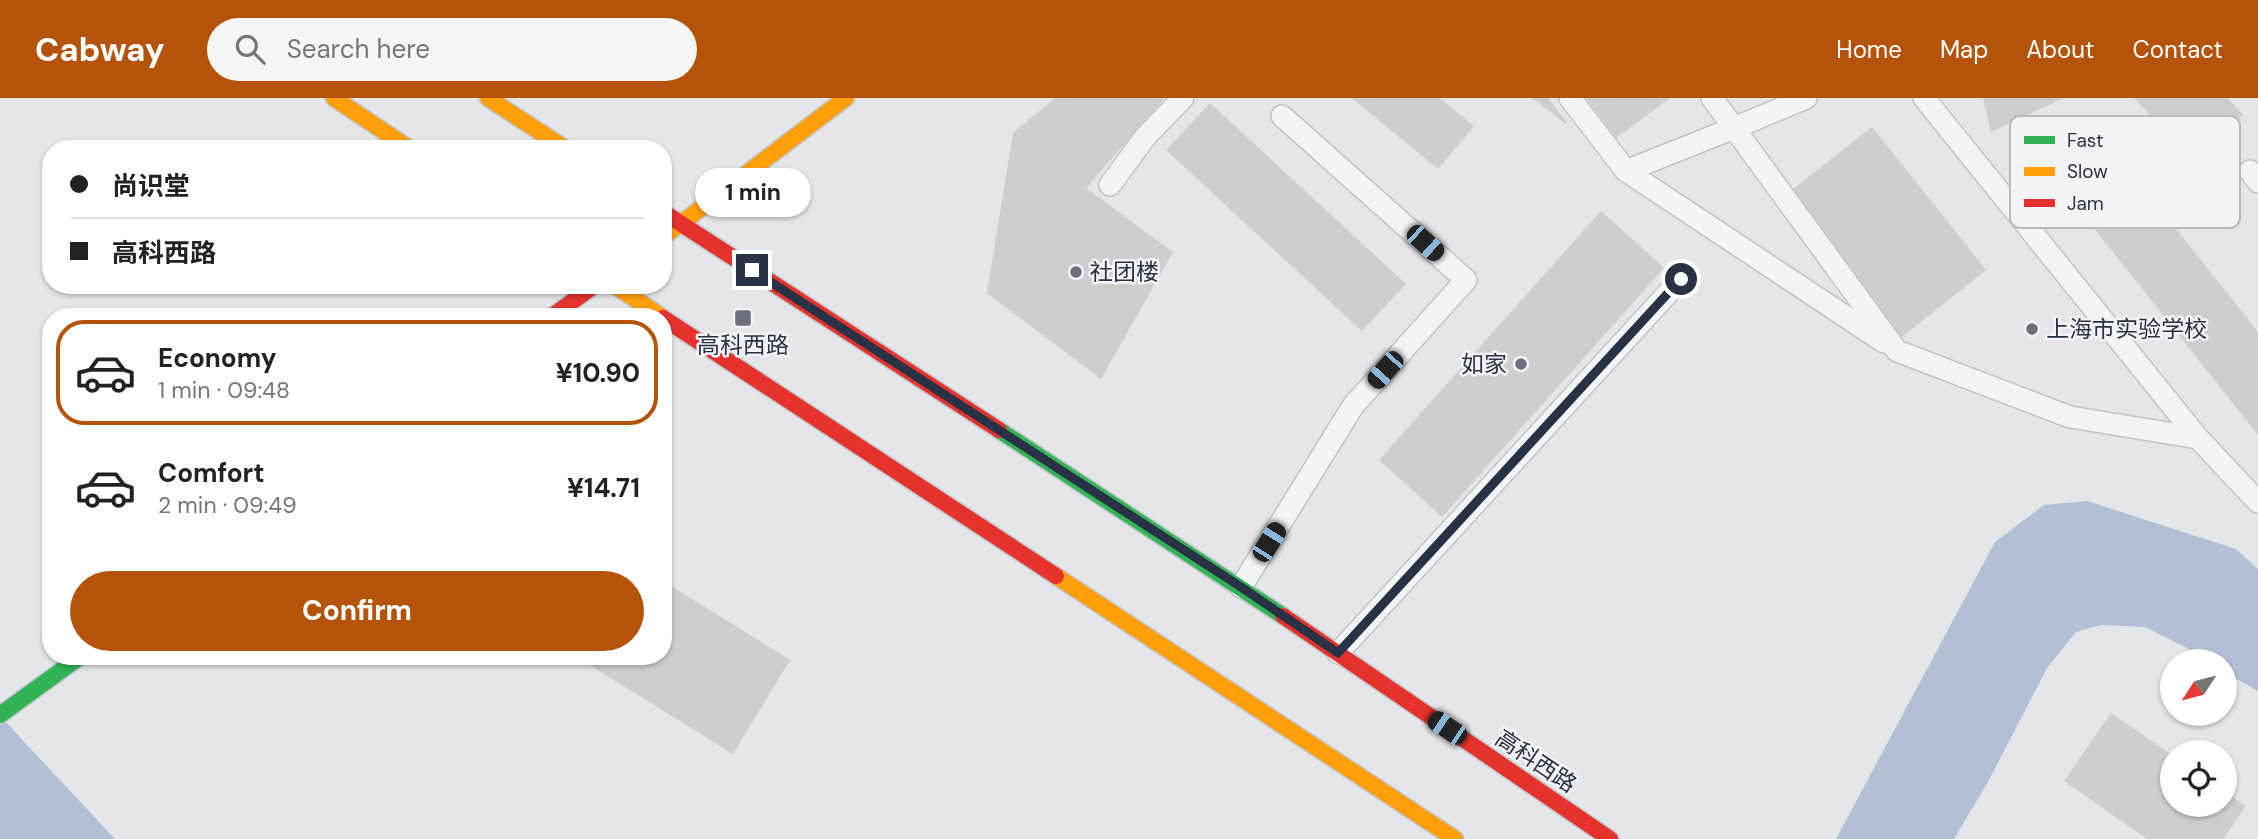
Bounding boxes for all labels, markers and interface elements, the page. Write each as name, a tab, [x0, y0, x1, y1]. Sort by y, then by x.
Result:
search box	[207, 18, 697, 81]
text: Cabway	[35, 28, 165, 71]
icon: search	[231, 30, 269, 68]
text: Search here	[287, 32, 430, 66]
text: Home	[1836, 34, 1902, 65]
text: Map	[1940, 34, 1988, 65]
text: About	[2026, 34, 2095, 65]
text: Contact	[2133, 34, 2223, 65]
legend	[2010, 116, 2240, 228]
text: Fast	[2067, 128, 2103, 153]
text: Slow	[2067, 159, 2108, 184]
text: 尚识堂	[112, 169, 190, 203]
callout: 1 min	[694, 169, 810, 218]
text: 1 min	[725, 177, 781, 207]
text: Jam	[2067, 191, 2104, 216]
car	[1403, 221, 1448, 265]
text: 高科西路	[112, 236, 216, 270]
route end	[736, 254, 768, 286]
place label: 社团楼	[1090, 257, 1159, 287]
route start	[1665, 263, 1697, 295]
marker: 社团楼	[1068, 264, 1084, 280]
marker: 高科西路	[733, 308, 753, 328]
place label: 上海市实验学校	[2046, 314, 2207, 344]
marker: 上海市实验学校	[2024, 321, 2040, 337]
place label: 高科西路	[697, 330, 789, 360]
icon: car	[74, 341, 137, 404]
text: Economy	[158, 341, 276, 375]
car	[1364, 347, 1407, 393]
place label: 如家	[1461, 349, 1507, 379]
text: ¥10.90	[556, 356, 640, 390]
marker: 如家	[1513, 356, 1529, 372]
text: 1 min · 09:48	[158, 375, 290, 405]
icon: car	[74, 456, 137, 519]
text: Comfort	[158, 456, 264, 490]
text: ¥14.71	[567, 471, 640, 505]
text: 2 min · 09:49	[158, 490, 297, 520]
car	[1249, 519, 1290, 565]
button: Confirm	[70, 571, 644, 651]
north arrow	[2160, 649, 2236, 726]
map controls	[2160, 649, 2237, 817]
car	[1424, 708, 1471, 748]
street label: 高科西路	[1489, 723, 1583, 799]
button: locate	[2160, 740, 2237, 817]

